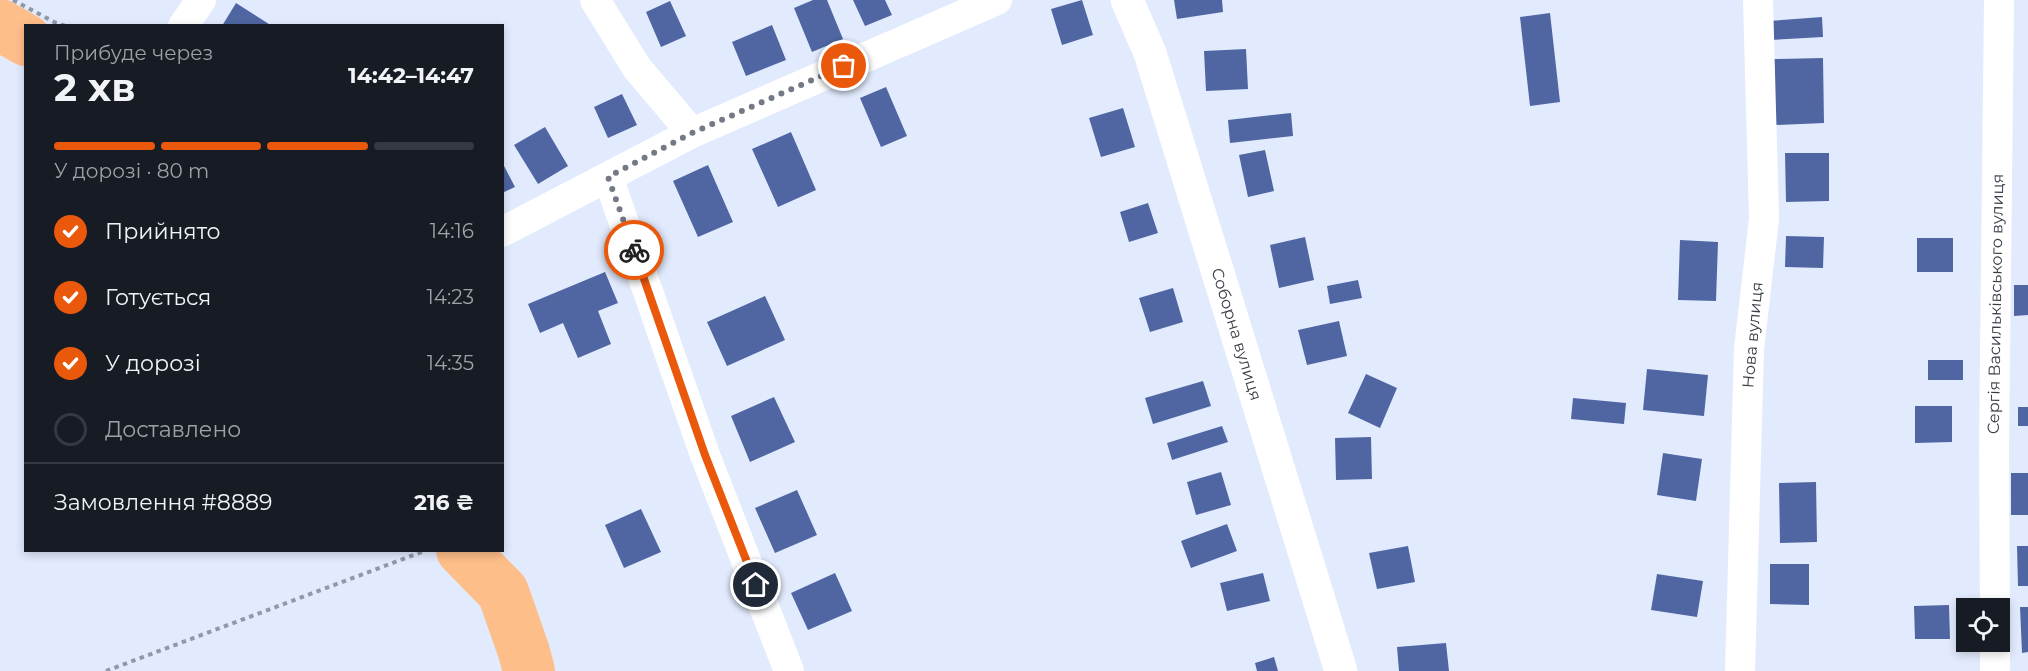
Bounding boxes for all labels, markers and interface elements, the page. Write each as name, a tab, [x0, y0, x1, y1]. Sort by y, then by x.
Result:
pin	[818, 40, 869, 91]
text: Прибуде через	[54, 41, 213, 65]
icon: bag	[827, 49, 860, 82]
text: 14:42–14:47	[348, 62, 474, 89]
text: 2 хв	[54, 63, 135, 111]
text: У дорозі · 80 m	[54, 159, 209, 183]
street label: Сергія Васильківського вулиця	[1984, 174, 2007, 434]
icon: check	[54, 215, 87, 248]
text: Прийнято	[105, 218, 221, 245]
text: 14:16	[430, 219, 474, 243]
courier	[604, 220, 664, 280]
icon: bike	[618, 234, 651, 267]
street label: Соборна вулиця	[1207, 266, 1266, 403]
icon: check	[54, 281, 87, 314]
street label: Нова вулиця	[1738, 281, 1767, 389]
text: Готується	[105, 284, 211, 311]
text: 14:23	[427, 285, 474, 309]
icon: check	[54, 347, 87, 380]
text: У дорозі	[105, 350, 201, 377]
text: 14:35	[427, 351, 474, 375]
text: Доставлено	[105, 416, 241, 443]
text: Замовлення #8889	[54, 489, 272, 516]
text: 216 ₴	[414, 489, 474, 516]
pin	[730, 559, 781, 610]
icon: home	[739, 568, 772, 601]
map controls	[1956, 598, 2010, 652]
button: locate	[1956, 598, 2010, 652]

